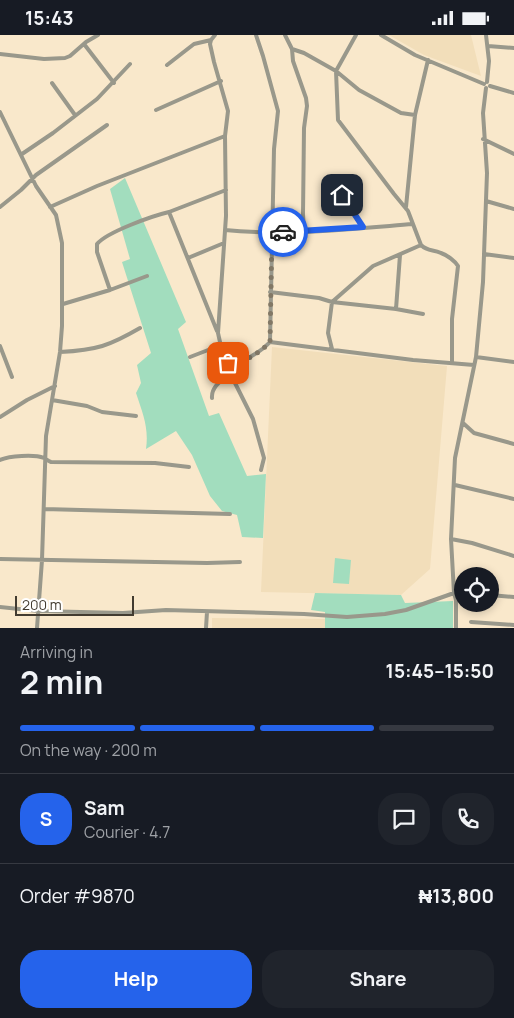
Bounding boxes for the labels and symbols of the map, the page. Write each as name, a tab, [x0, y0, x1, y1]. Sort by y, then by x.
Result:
pin	[321, 174, 363, 216]
courier	[258, 207, 308, 257]
pin	[207, 342, 249, 384]
scale bar	[15, 593, 134, 616]

